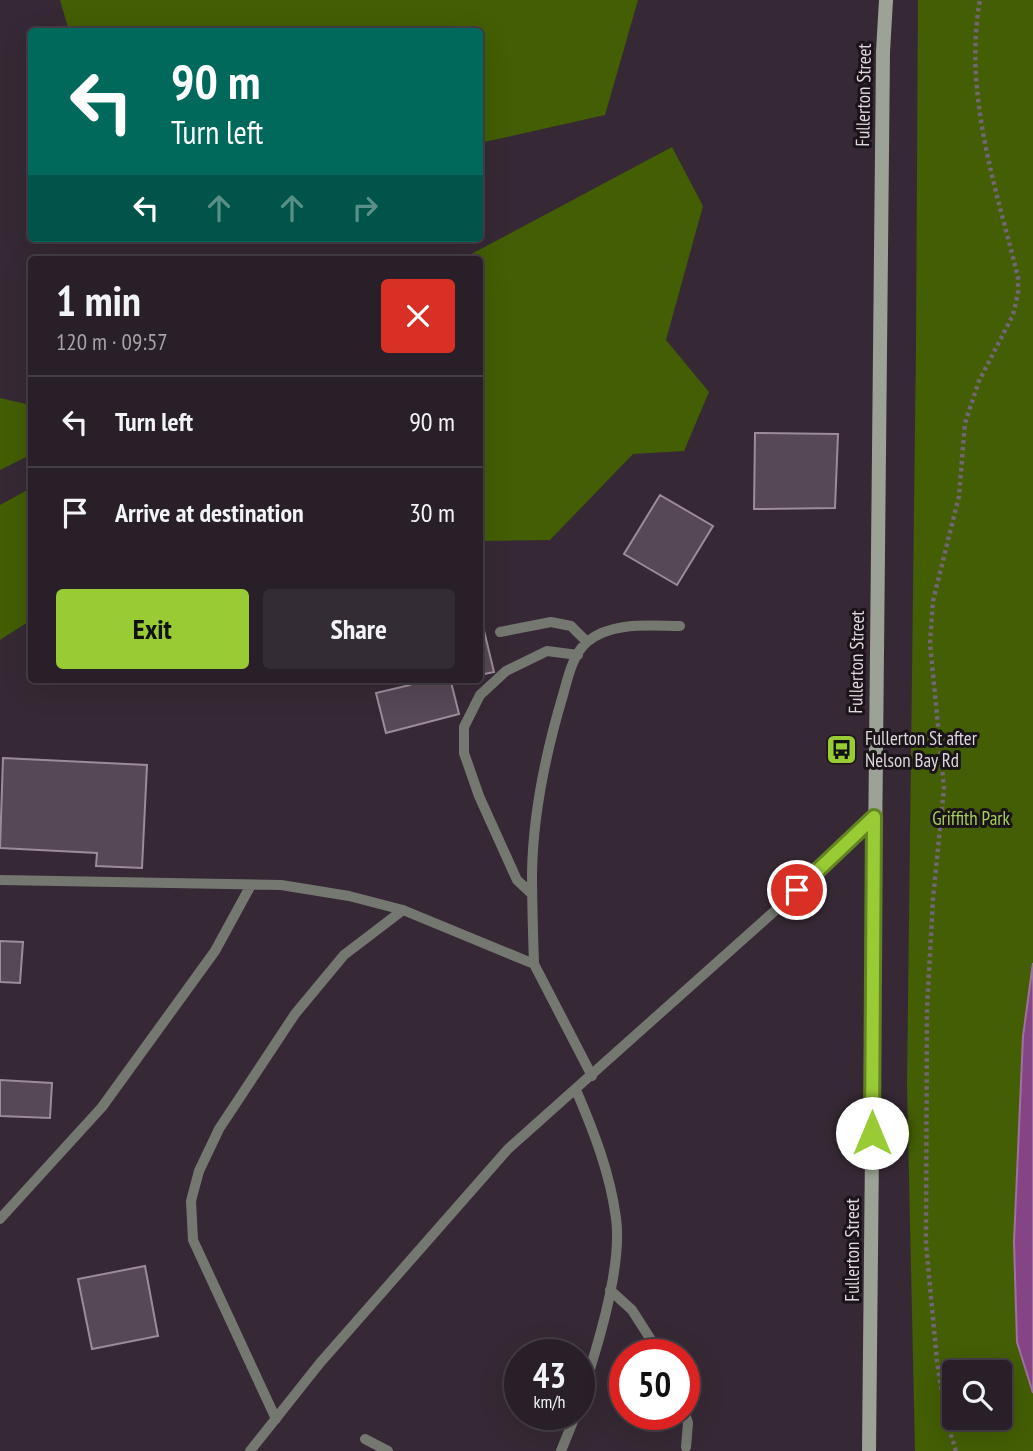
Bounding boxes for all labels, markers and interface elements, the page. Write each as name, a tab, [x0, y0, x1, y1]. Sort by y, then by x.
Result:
street label: Fullerton Street	[850, 42, 876, 147]
text: 90 m	[171, 49, 260, 113]
icon: left	[56, 56, 147, 147]
text: Turn left	[171, 111, 263, 153]
icon: left	[127, 189, 165, 227]
icon: ahead	[200, 189, 238, 227]
icon: ahead	[273, 189, 311, 227]
icon: right	[346, 189, 384, 227]
text: 1 min	[56, 273, 141, 328]
button: close	[381, 279, 455, 353]
text: 120 m · 09:57	[56, 327, 168, 356]
icon: left	[56, 403, 94, 441]
text: Turn left	[115, 405, 193, 438]
text: 90 m	[409, 405, 455, 438]
icon: arrive	[56, 494, 94, 532]
text: Arrive at destination	[115, 496, 304, 529]
text: 30 m	[409, 496, 455, 529]
button: Exit	[56, 589, 249, 669]
button: Share	[263, 589, 455, 669]
street label: Fullerton Street	[843, 609, 869, 714]
place label: Fullerton St after Nelson Bay Rd	[865, 726, 978, 772]
bus stop icon: Fullerton St after Nelson Bay Rd	[825, 732, 859, 766]
park label: Griffith Park	[932, 806, 1010, 830]
pin	[767, 860, 827, 920]
icon: arrive	[778, 871, 816, 909]
position arrow	[835, 1096, 909, 1170]
street label: Fullerton Street	[840, 1198, 864, 1302]
speed limit sign: 50	[609, 1339, 700, 1430]
text: 43	[533, 1352, 566, 1398]
map controls	[942, 1360, 1012, 1430]
button: search	[942, 1360, 1012, 1430]
text: km/h	[534, 1390, 565, 1413]

